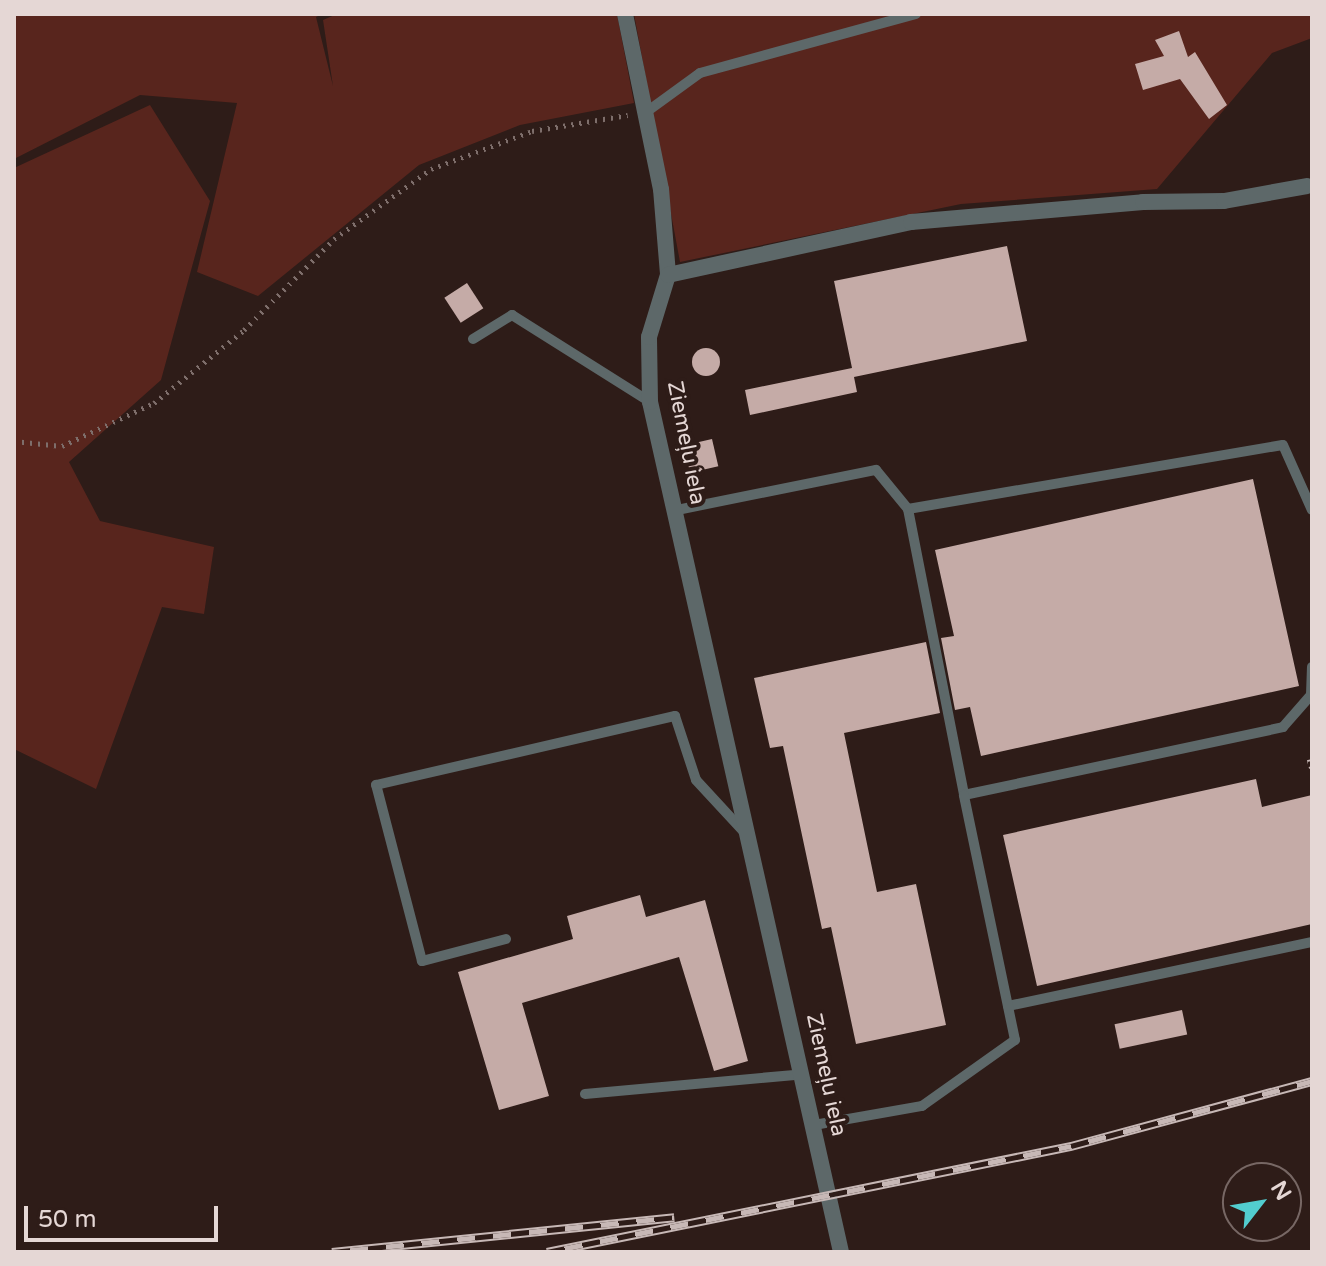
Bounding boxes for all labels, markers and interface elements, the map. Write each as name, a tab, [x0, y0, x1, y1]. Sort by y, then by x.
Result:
street label: Ziemeļu iela	[661, 379, 711, 507]
street label: Ziemeļu iela	[800, 1011, 852, 1139]
north arrow	[1222, 1162, 1302, 1242]
text: N	[1265, 1176, 1297, 1205]
scale bar	[28, 1190, 222, 1240]
text: 50 m	[38, 1205, 96, 1234]

